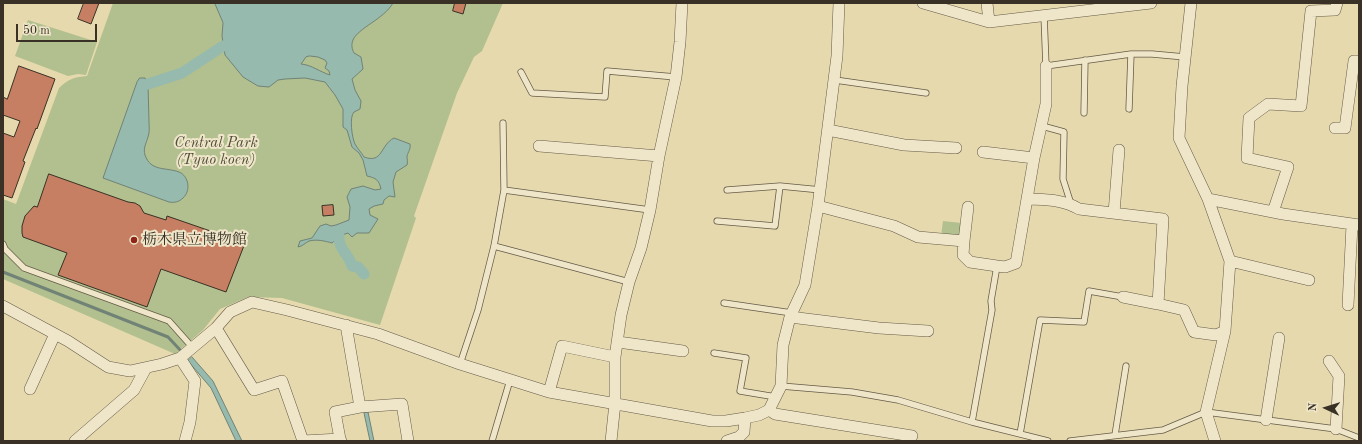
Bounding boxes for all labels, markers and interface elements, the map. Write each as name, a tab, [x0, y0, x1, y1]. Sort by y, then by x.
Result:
scale bar	[18, 16, 99, 42]
text: 50 m	[23, 25, 50, 37]
park label: Central Park (Tyuo koen)	[174, 134, 258, 169]
place label: 栃木県立博物館	[142, 231, 247, 249]
marker: 栃木県立博物館	[129, 235, 139, 245]
north arrow	[1306, 388, 1346, 428]
text: N	[1308, 403, 1319, 412]

